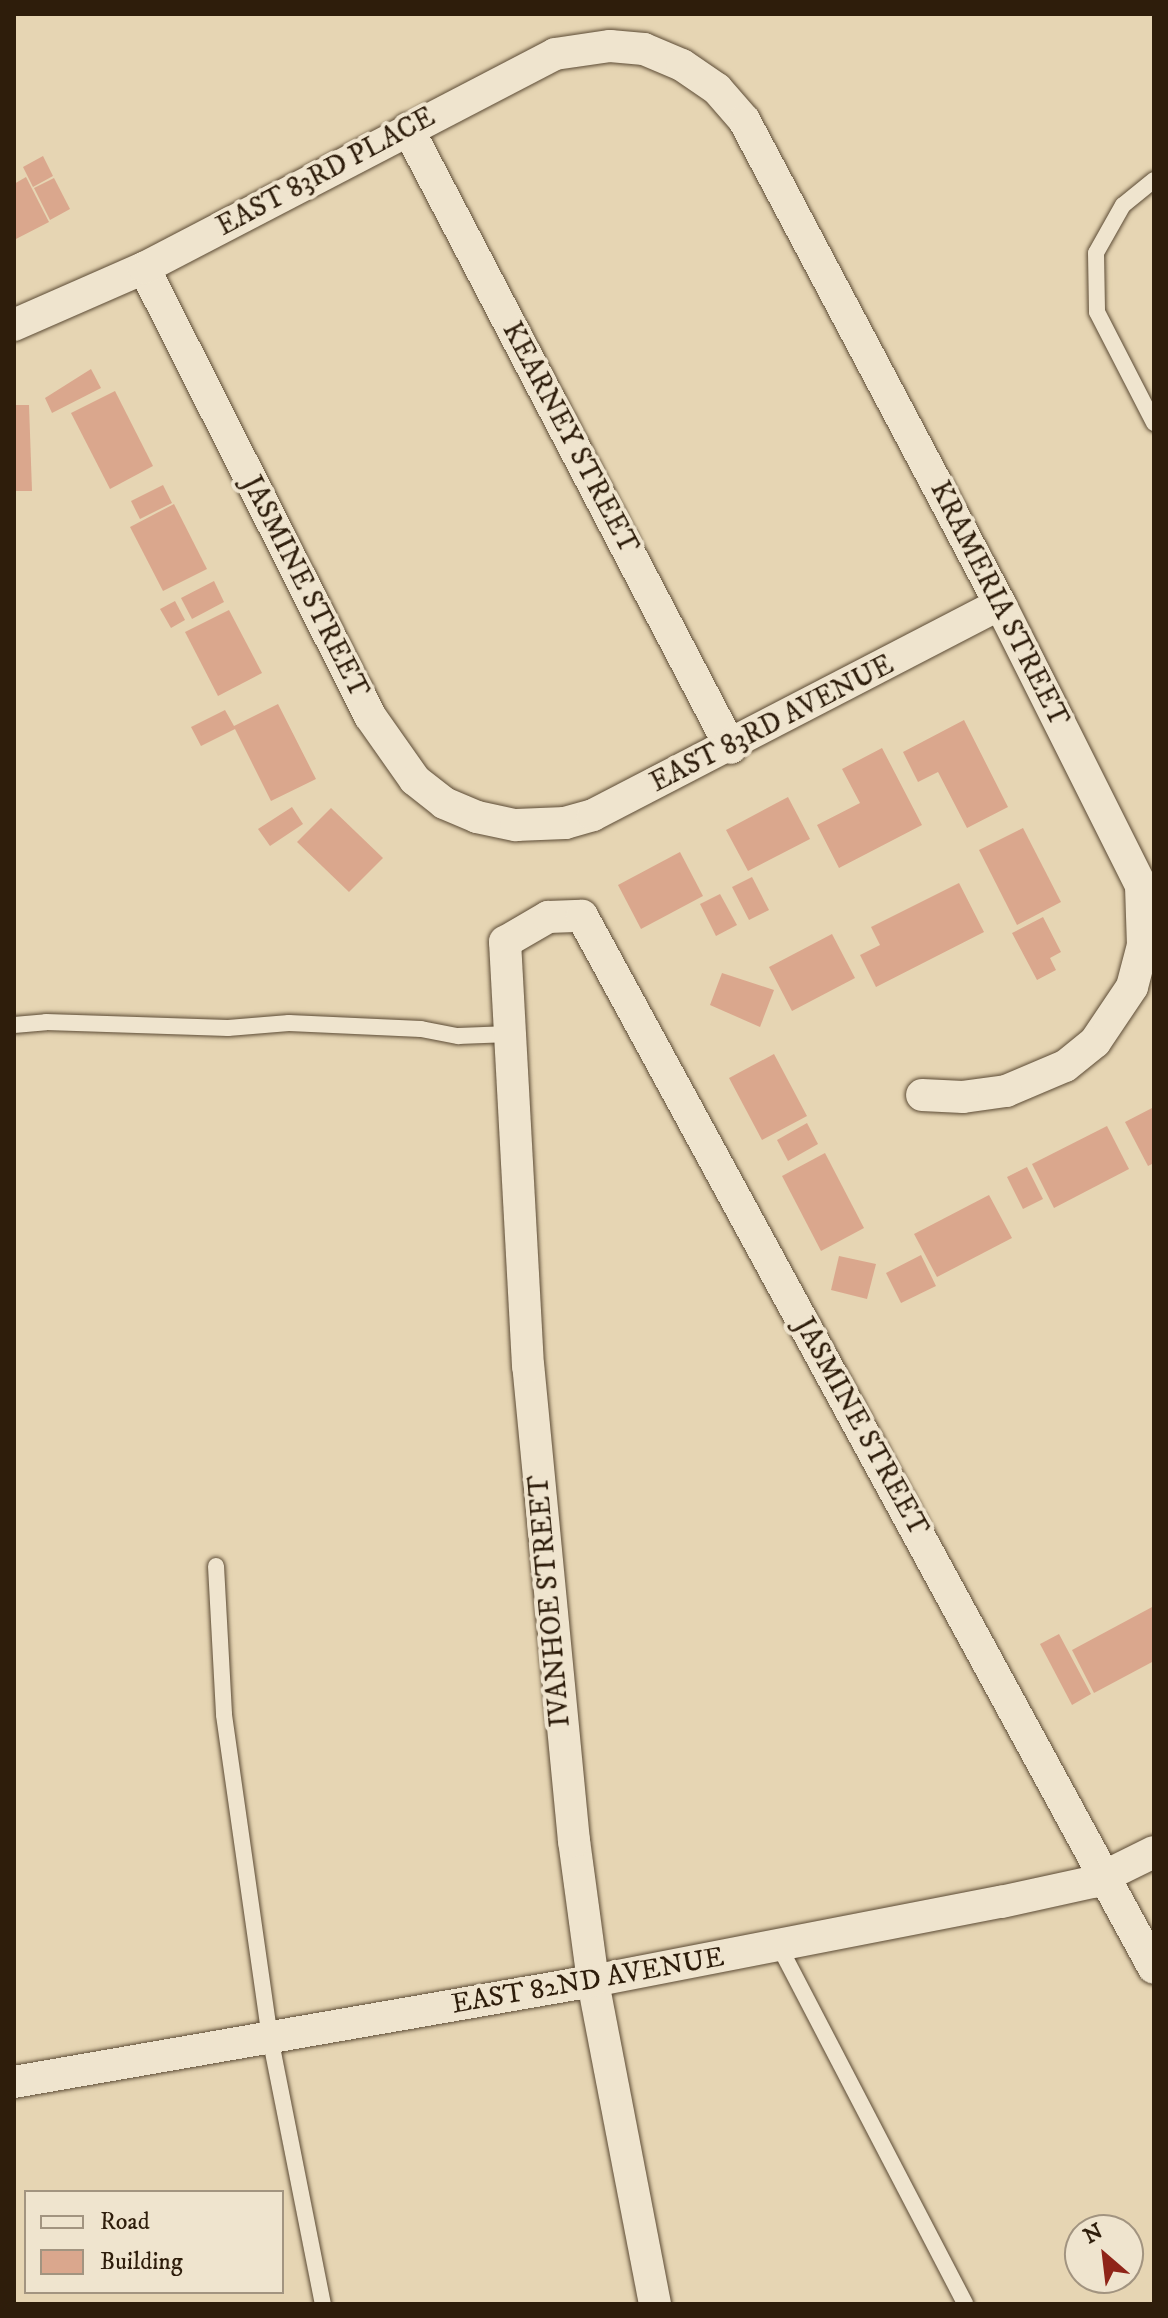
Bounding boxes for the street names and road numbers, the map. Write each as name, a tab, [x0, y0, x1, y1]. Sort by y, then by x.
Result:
street label: EAST 83RD PLACE	[211, 100, 441, 244]
street label: KEARNEY STREET	[495, 316, 645, 560]
street label: JASMINE STREET	[235, 470, 375, 704]
street label: KRAMERIA STREET	[923, 476, 1075, 732]
street label: EAST 83RD AVENUE	[645, 648, 899, 800]
street label: JASMINE STREET	[787, 1312, 935, 1542]
street label: IVANHOE STREET	[522, 1474, 578, 1728]
street label: EAST 82ND AVENUE	[449, 1940, 727, 2022]

